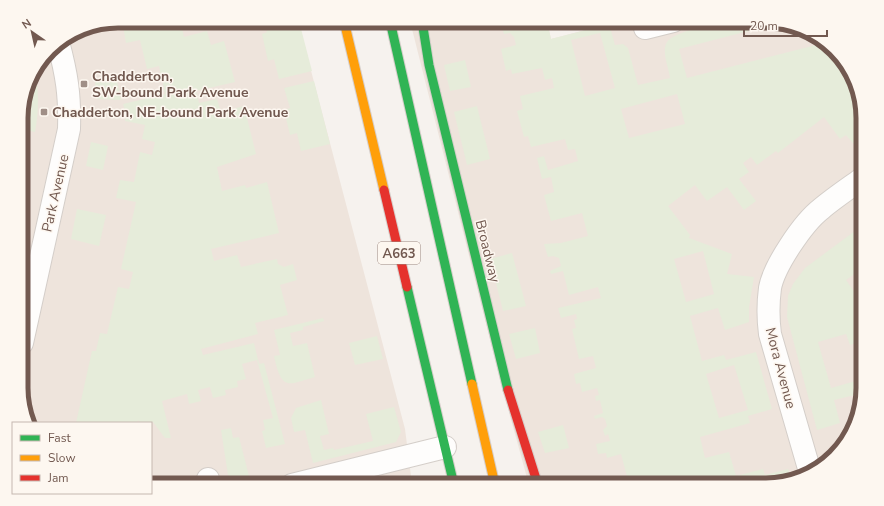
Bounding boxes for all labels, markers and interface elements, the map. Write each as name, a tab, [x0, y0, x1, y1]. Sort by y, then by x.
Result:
north arrow	[12, 12, 52, 52]
scale bar	[744, 12, 827, 38]
text: N	[19, 16, 34, 33]
text: 20 m	[750, 18, 778, 34]
place label: Chadderton, SW-bound Park Avenue	[92, 67, 249, 102]
marker: Chadderton, SW-bound Park Avenue	[79, 79, 89, 89]
place label: Chadderton, NE-bound Park Avenue	[52, 103, 289, 122]
marker: Chadderton, NE-bound Park Avenue	[39, 107, 49, 117]
street label: Park Avenue	[37, 152, 74, 234]
street label: Broadway	[471, 218, 505, 285]
road number: A663	[378, 242, 420, 264]
street label: Mora Avenue	[761, 325, 800, 411]
legend	[12, 422, 152, 494]
text: Fast	[48, 430, 71, 446]
text: Slow	[48, 450, 76, 466]
text: Jam	[47, 470, 69, 486]

